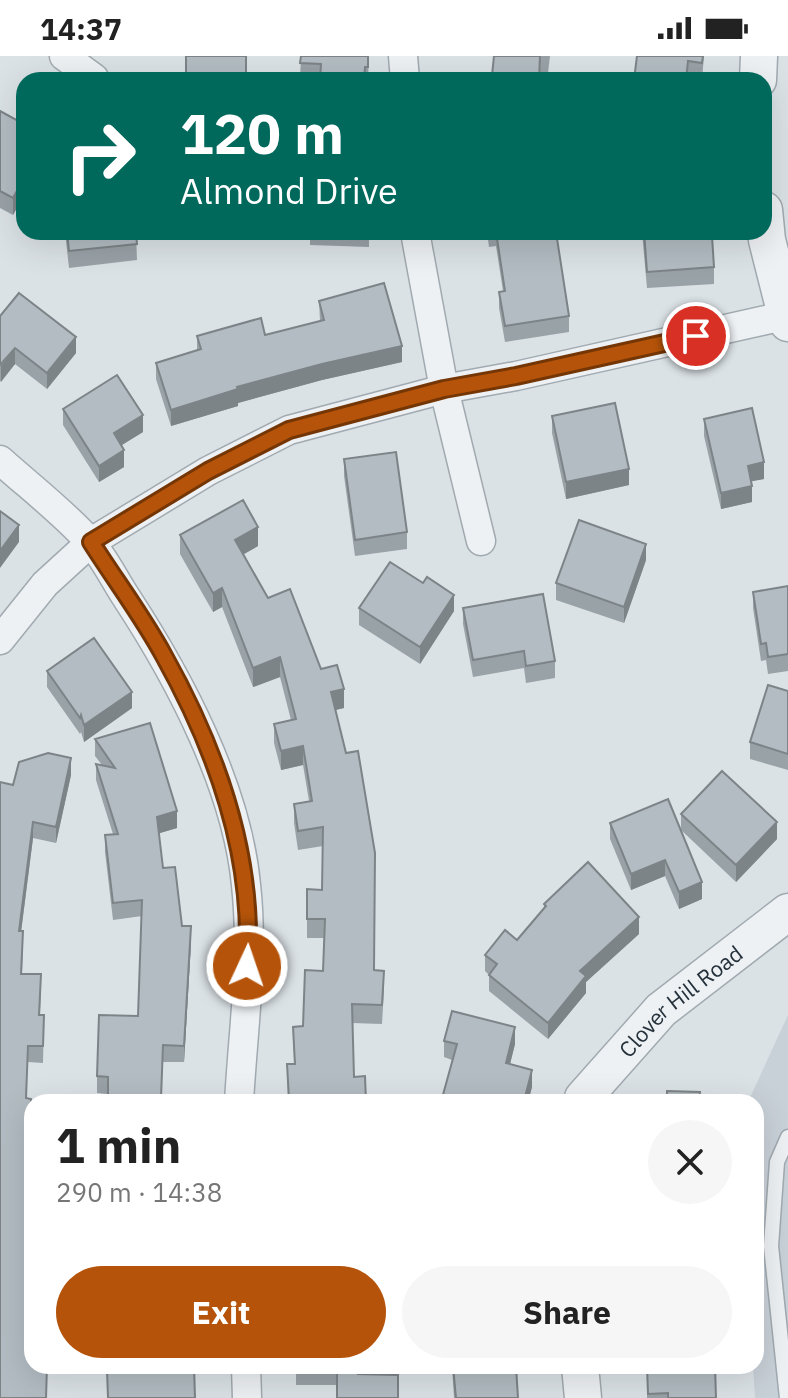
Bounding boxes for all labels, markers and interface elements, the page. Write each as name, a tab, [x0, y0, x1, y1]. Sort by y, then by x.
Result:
text: 14:37	[40, 9, 122, 48]
text: 120 m	[180, 97, 344, 169]
icon: right	[48, 104, 152, 208]
text: Almond Drive	[180, 167, 398, 214]
pin	[662, 302, 730, 370]
icon: arrive	[674, 314, 718, 358]
position arrow	[205, 924, 289, 1008]
street label: Clover Hill Road	[612, 938, 748, 1063]
text: 1 min	[56, 1114, 181, 1176]
button: close	[648, 1120, 732, 1204]
text: 290 m · 14:38	[56, 1175, 222, 1209]
button: Exit	[56, 1266, 386, 1358]
button: Share	[402, 1266, 732, 1358]

